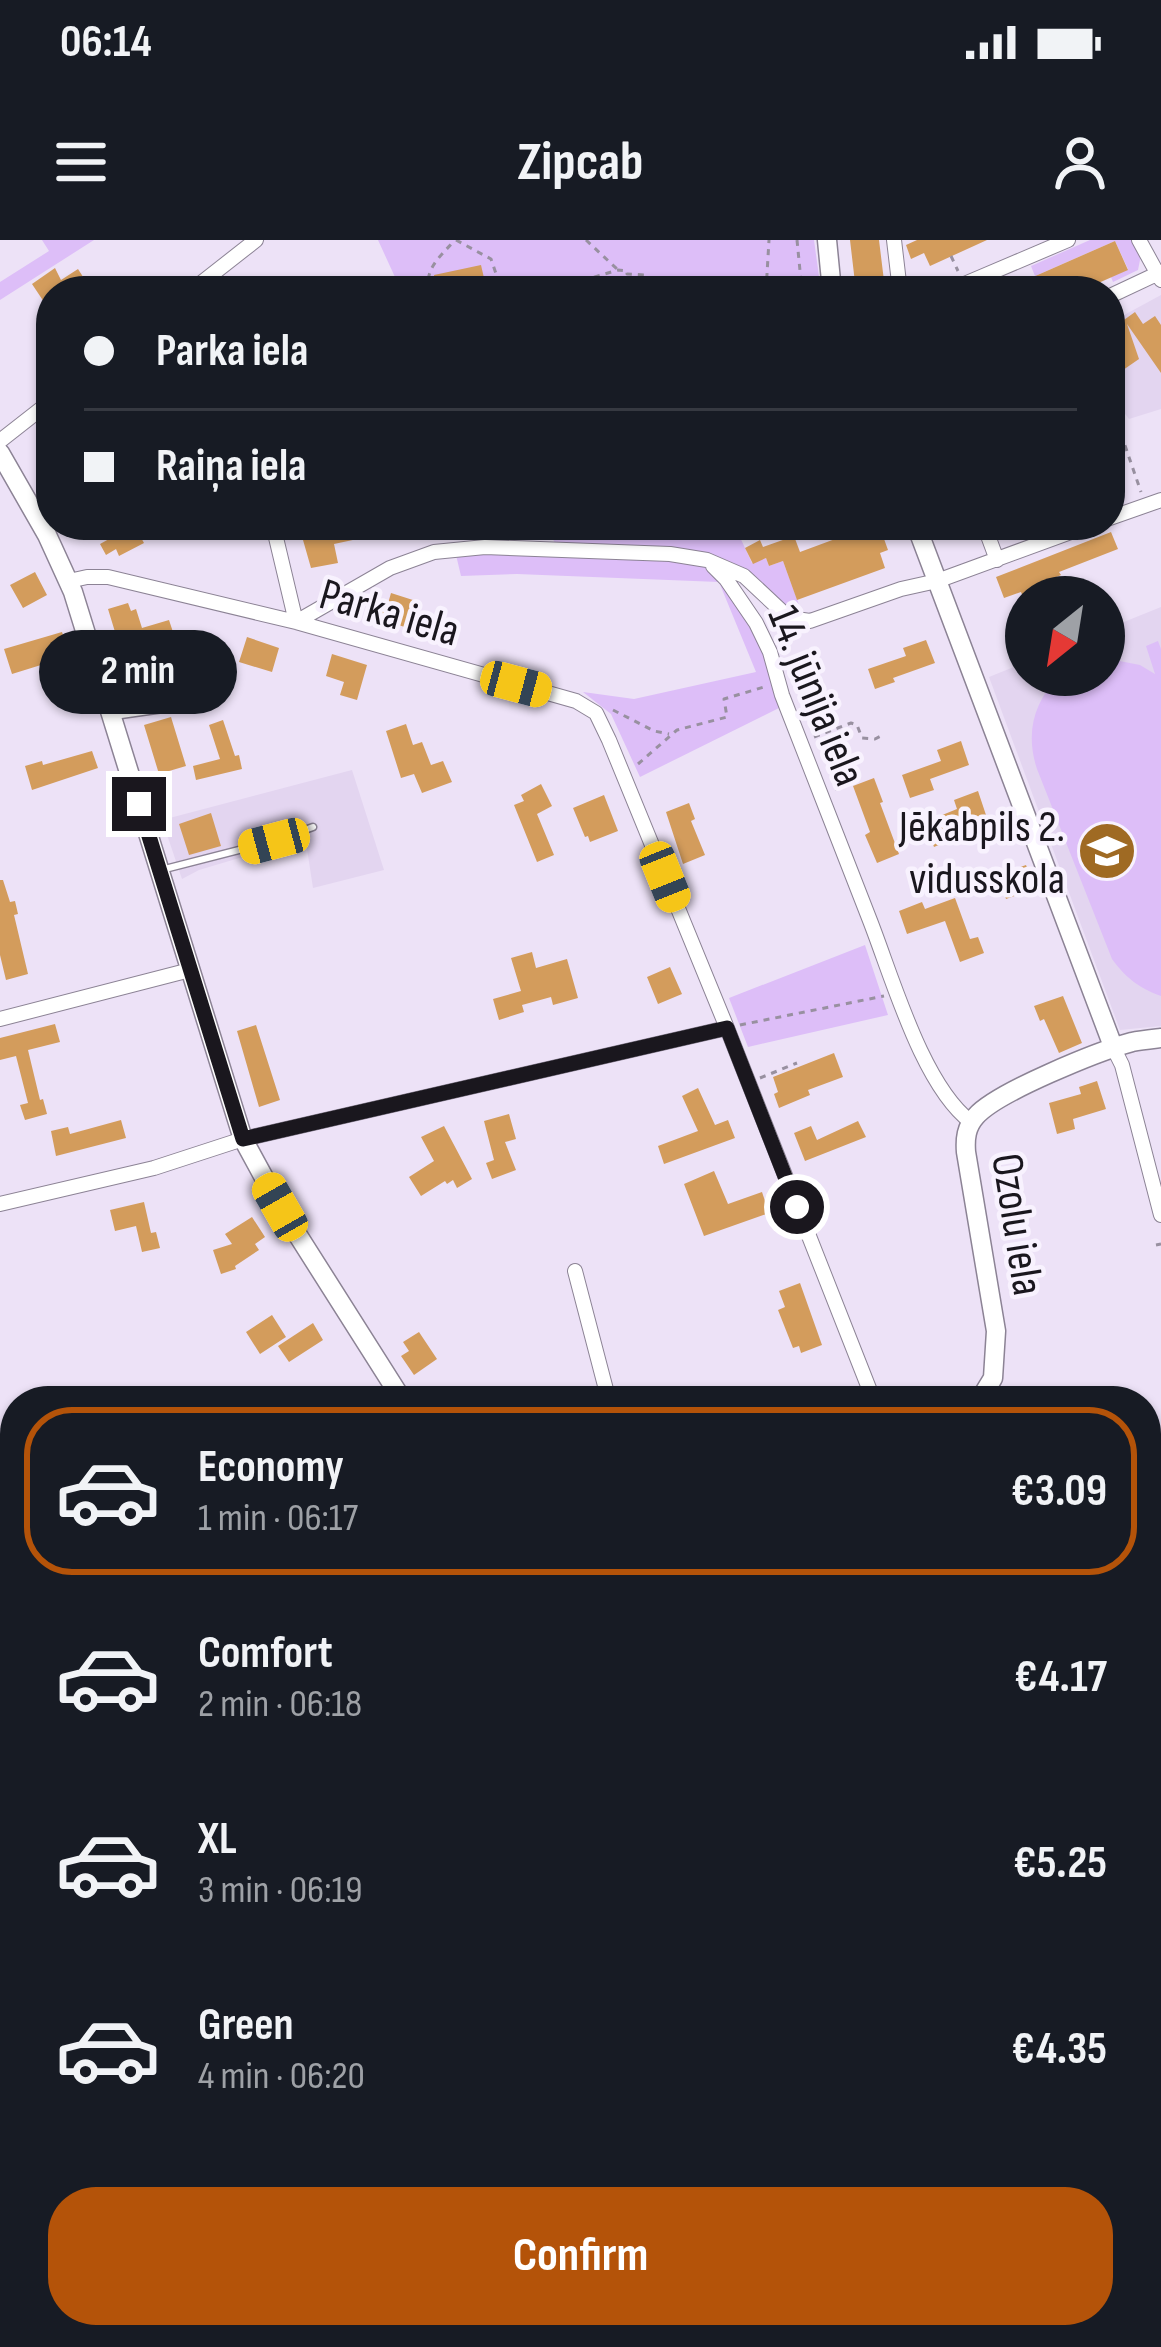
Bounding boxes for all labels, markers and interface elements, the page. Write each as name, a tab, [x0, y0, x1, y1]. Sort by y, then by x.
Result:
text: 06:14	[60, 15, 152, 70]
icon: menu	[48, 129, 114, 195]
icon: person	[1047, 129, 1113, 195]
text: Zipcab	[517, 130, 644, 195]
text: Parka iela	[156, 324, 308, 379]
text: Raiņa iela	[156, 439, 306, 494]
street label: Parka iela	[313, 567, 465, 659]
north arrow	[1005, 576, 1125, 696]
map controls	[1005, 576, 1125, 696]
street label: 14. jūnija iela	[755, 598, 877, 794]
callout: 2 min	[40, 630, 238, 714]
text: 2 min	[101, 648, 175, 695]
car	[477, 657, 555, 711]
route end	[112, 777, 166, 831]
place label: Jēkabpils 2. vidusskola	[898, 800, 1065, 907]
car	[235, 814, 313, 868]
school or university icon: Jēkabpils 2. vidusskola	[1076, 820, 1138, 882]
car	[635, 837, 695, 917]
street label: Ozolu iela	[978, 1150, 1055, 1299]
car	[246, 1167, 314, 1247]
route start	[770, 1180, 824, 1234]
icon: car	[54, 1437, 162, 1545]
text: Economy	[198, 1440, 344, 1495]
text: €3.09	[1011, 1464, 1107, 1519]
text: 1 min · 06:17	[198, 1495, 358, 1542]
icon: car	[54, 1623, 162, 1731]
text: Comfort	[198, 1626, 333, 1681]
text: €4.17	[1014, 1650, 1107, 1705]
text: 2 min · 06:18	[198, 1681, 362, 1728]
icon: car	[54, 1809, 162, 1917]
text: XL	[198, 1812, 237, 1867]
text: €5.25	[1013, 1836, 1107, 1891]
text: 3 min · 06:19	[198, 1867, 362, 1914]
icon: car	[54, 1995, 162, 2103]
text: Green	[198, 1998, 294, 2053]
text: €4.35	[1012, 2022, 1107, 2077]
text: 4 min · 06:20	[198, 2053, 365, 2100]
button: Confirm	[48, 2187, 1113, 2325]

